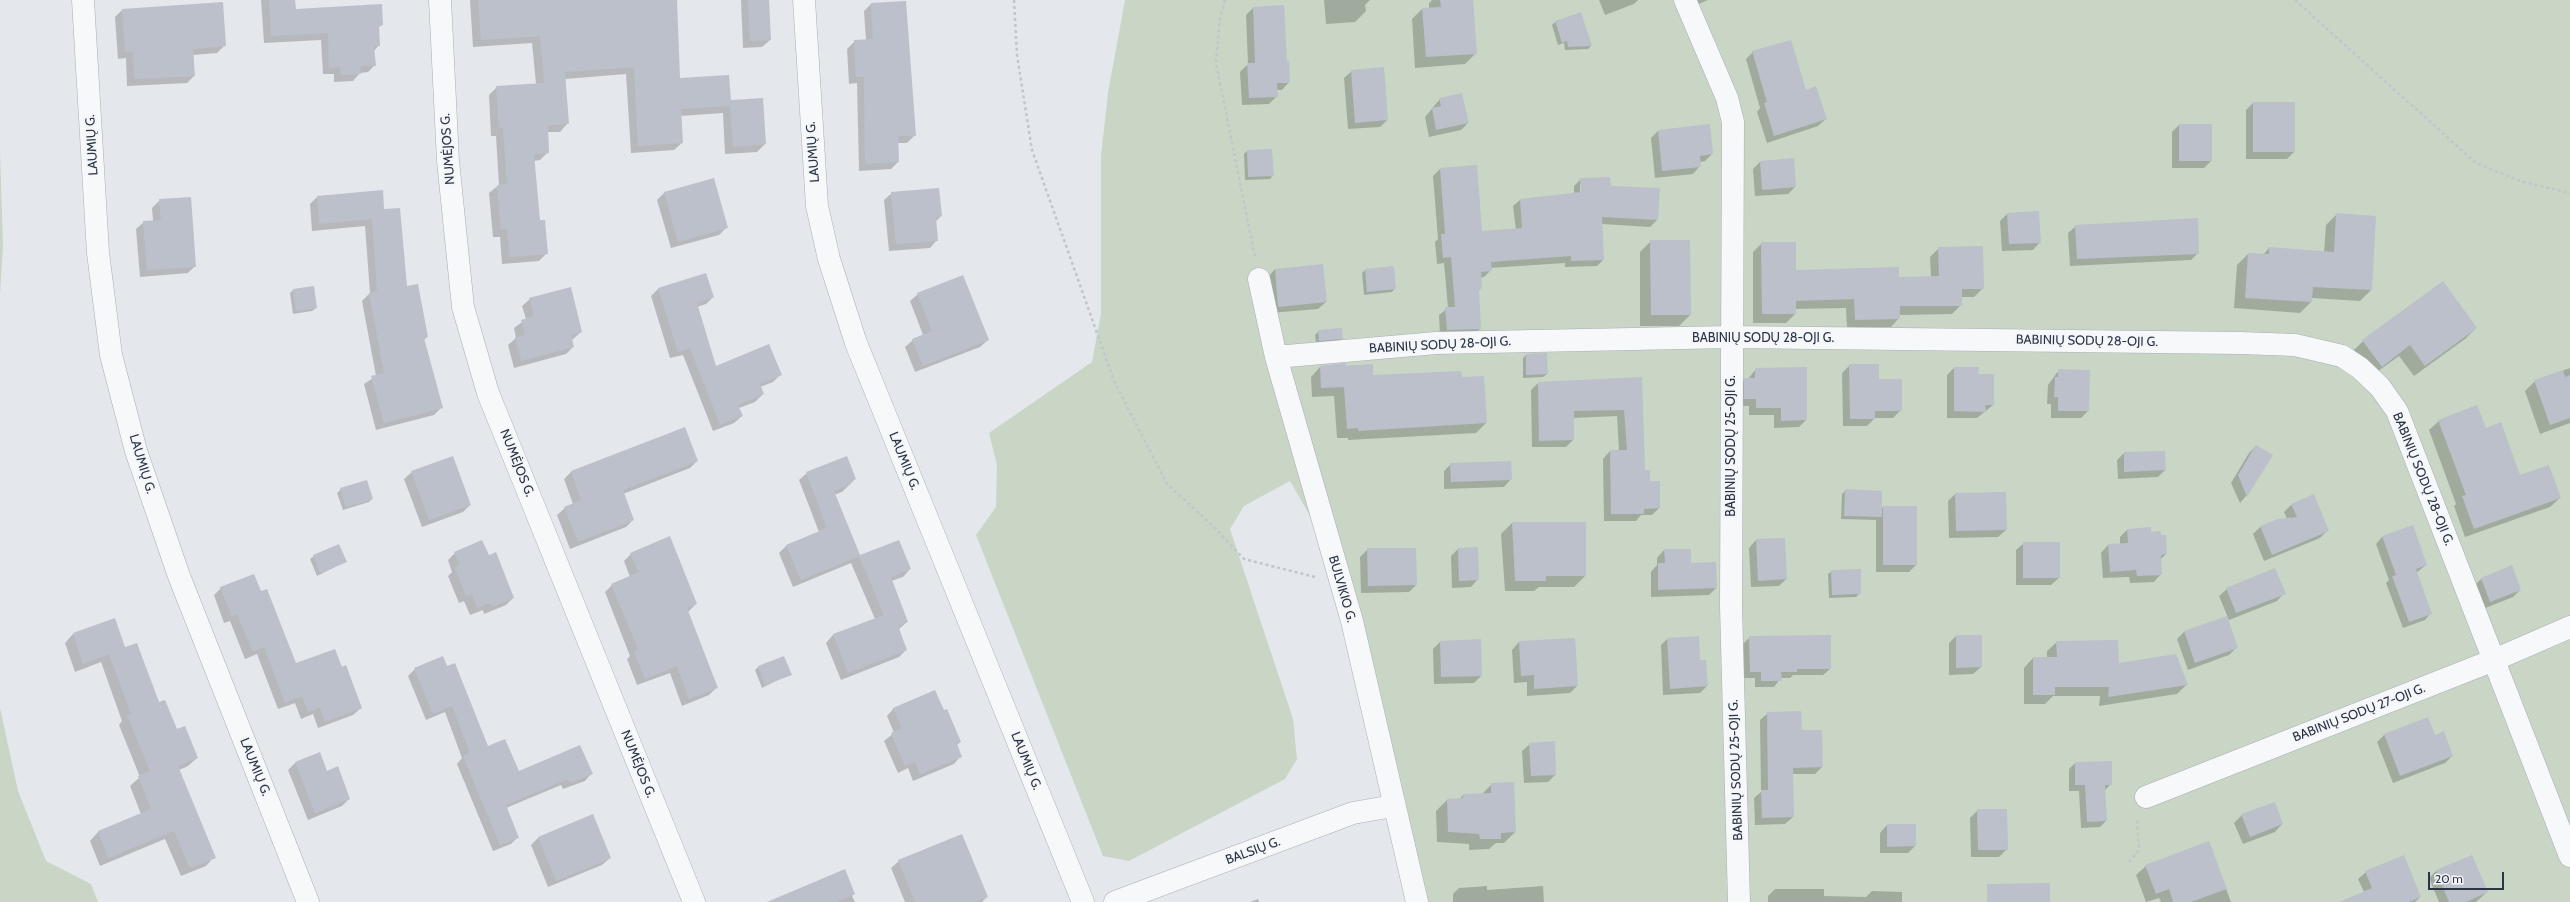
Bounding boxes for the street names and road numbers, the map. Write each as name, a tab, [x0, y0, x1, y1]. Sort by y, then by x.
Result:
street label: NUMĖJOS G.	[438, 113, 458, 185]
street label: LAUMIŲ G.	[83, 114, 101, 176]
street label: LAUMIŲ G.	[803, 121, 823, 183]
street label: BABINIŲ SODŲ 28-OJI G.	[1692, 330, 1834, 346]
street label: BABINIŲ SODŲ 28-OJI G.	[2016, 332, 2158, 350]
street label: BABINIŲ SODŲ 28-OJI G.	[1369, 333, 1511, 357]
street label: BABINIŲ SODŲ 25-OJI G.	[1723, 375, 1739, 517]
street label: BABINIŲ SODŲ 28-OJI G.	[2389, 410, 2457, 548]
street label: NUMĖJOS G.	[496, 427, 538, 499]
street label: LAUMIŲ G.	[885, 430, 923, 492]
street label: LAUMIŲ G.	[126, 432, 158, 496]
street label: BULVIKIO G.	[1325, 554, 1359, 624]
street label: BABINIŲ SODŲ 27-OJI G.	[2291, 681, 2427, 745]
street label: BABINIŲ SODŲ 25-OJI G.	[1726, 699, 1746, 841]
street label: NUMĖJOS G.	[617, 728, 659, 800]
street label: LAUMIŲ G.	[1007, 730, 1045, 792]
street label: LAUMIŲ G.	[236, 736, 274, 798]
street label: BALSIŲ G.	[1224, 834, 1282, 868]

